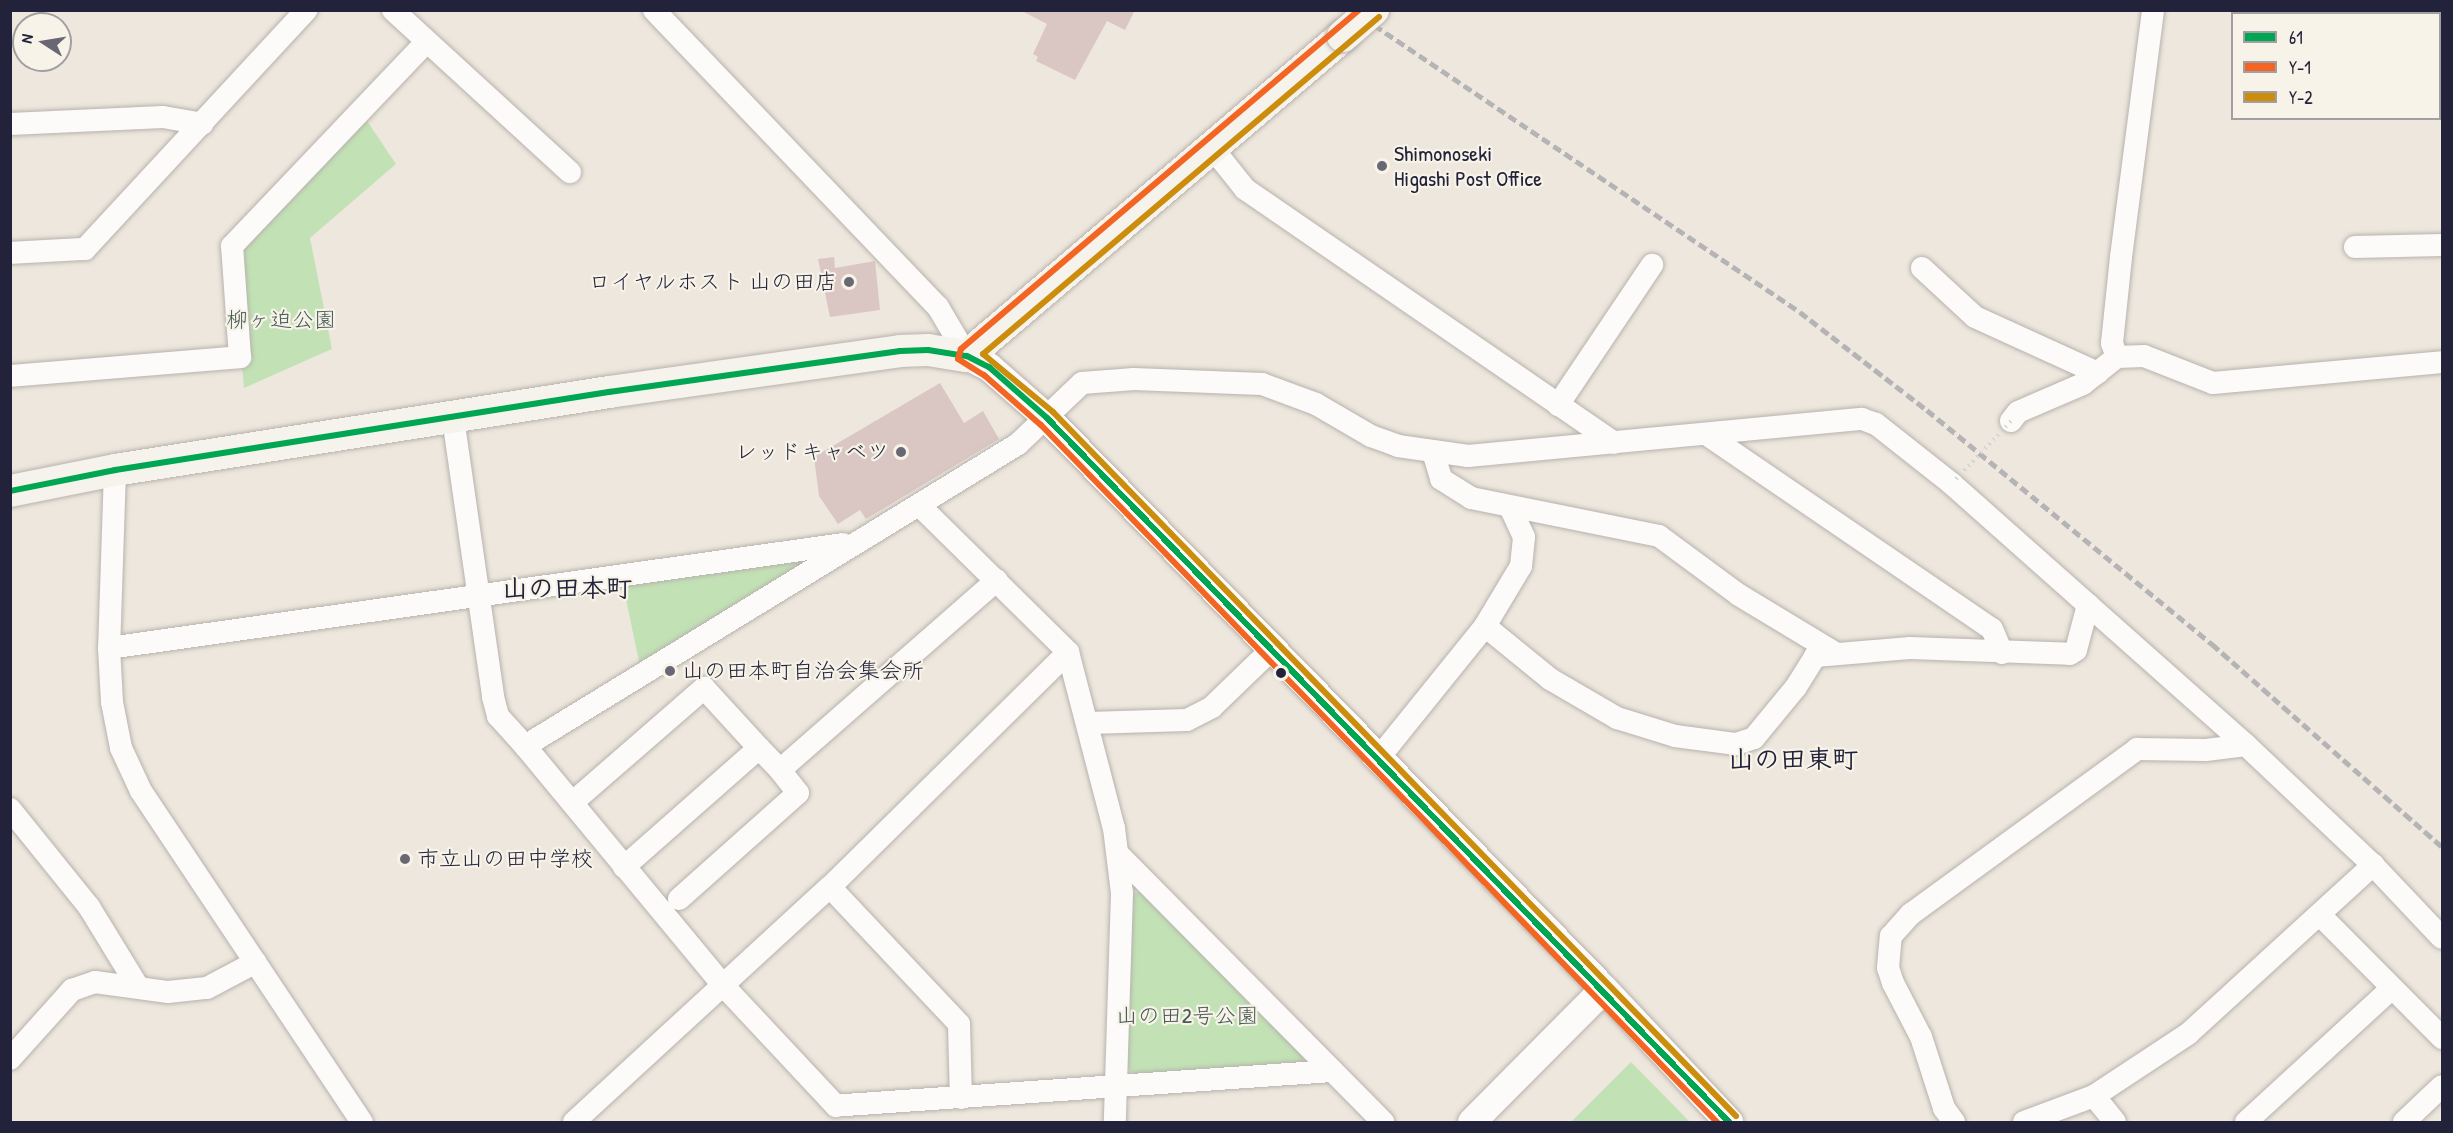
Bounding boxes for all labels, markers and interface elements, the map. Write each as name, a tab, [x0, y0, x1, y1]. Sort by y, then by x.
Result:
north arrow	[12, 12, 72, 72]
legend	[2231, 12, 2441, 120]
text: 61	[2289, 25, 2303, 50]
text: N	[15, 32, 38, 45]
text: Y-1	[2289, 55, 2311, 80]
text: Y-2	[2289, 85, 2313, 110]
place label: Shimonoseki Higashi Post Office	[1394, 140, 1542, 192]
marker: Shimonoseki Higashi Post Office	[1375, 159, 1389, 173]
place label: ロイヤルホスト 山の田店	[590, 269, 837, 295]
marker: ロイヤルホスト 山の田店	[842, 275, 856, 289]
park label: 柳ヶ迫公園	[226, 307, 336, 333]
place label: レッドキャベツ	[735, 439, 889, 465]
marker: レッドキャベツ	[894, 445, 908, 459]
district label: 山の田本町	[502, 572, 632, 604]
place label: 山の田本町自治会集会所	[682, 658, 924, 684]
marker: 山の田本町自治会集会所	[663, 664, 677, 678]
unlabelled marker	[1275, 667, 1287, 679]
district label: 山の田東町	[1728, 743, 1858, 775]
place label: 市立山の田中学校	[417, 846, 593, 872]
marker: 市立山の田中学校	[398, 852, 412, 866]
park label: 山の田2号公園	[1116, 1003, 1258, 1029]

